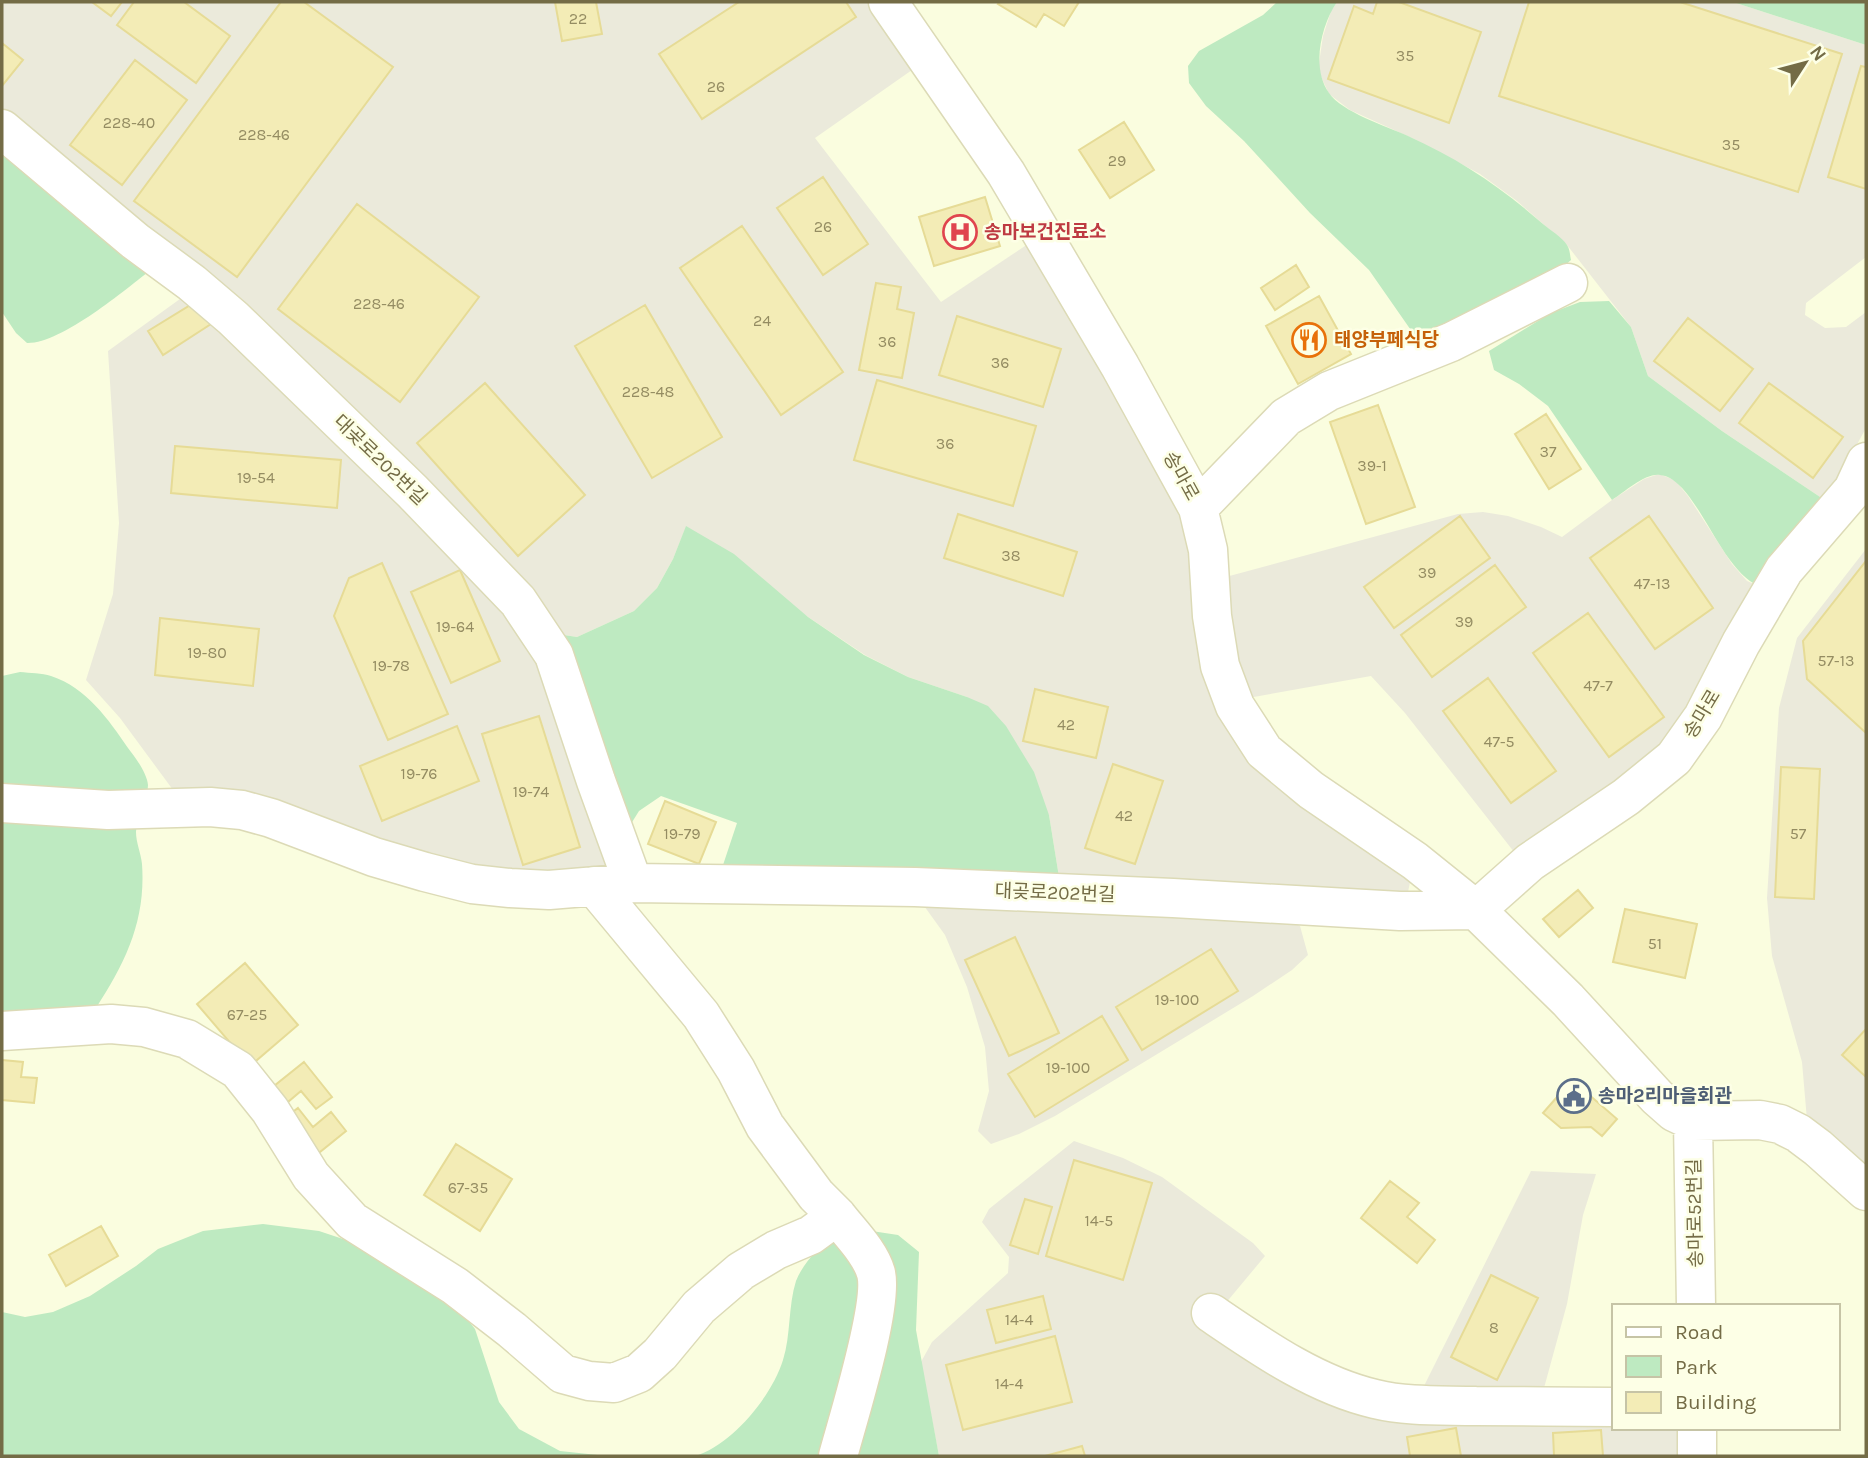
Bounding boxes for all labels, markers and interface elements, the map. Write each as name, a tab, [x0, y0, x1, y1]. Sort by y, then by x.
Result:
house number: 22	[569, 9, 587, 28]
north arrow	[1770, 28, 1840, 98]
text: N	[1805, 42, 1831, 66]
house number: 35	[1396, 46, 1414, 65]
house number: 26	[707, 77, 725, 96]
house number: 228-40	[103, 113, 155, 132]
house number: 228-46	[238, 125, 290, 144]
house number: 35	[1722, 135, 1740, 154]
house number: 29	[1108, 151, 1126, 170]
hospital icon: 송마보건진료소	[941, 213, 979, 251]
house number: 26	[814, 217, 832, 236]
place label: 송마보건진료소	[984, 221, 1106, 243]
house number: 228-46	[353, 294, 405, 313]
house number: 24	[753, 311, 771, 330]
restaurant icon: 태양부페식당	[1290, 321, 1328, 359]
place label: 태양부페식당	[1334, 329, 1439, 351]
house number: 36	[878, 332, 896, 351]
house number: 36	[991, 353, 1009, 372]
house number: 228-48	[622, 382, 674, 401]
street label: 대곶로202번길	[329, 410, 431, 510]
house number: 36	[936, 434, 954, 453]
house number: 37	[1540, 442, 1557, 461]
street label: 송마로	[1159, 448, 1203, 504]
house number: 39-1	[1357, 456, 1387, 475]
house number: 19-54	[237, 468, 275, 487]
house number: 38	[1001, 546, 1021, 565]
house number: 39	[1418, 563, 1436, 582]
house number: 47-13	[1634, 574, 1670, 593]
house number: 39	[1455, 612, 1473, 631]
house number: 19-64	[436, 617, 474, 636]
house number: 19-80	[187, 643, 227, 662]
house number: 57-13	[1818, 651, 1854, 670]
house number: 19-78	[372, 656, 410, 675]
house number: 47-7	[1583, 676, 1613, 695]
street label: 송마로	[1679, 686, 1725, 742]
house number: 42	[1057, 715, 1075, 734]
house number: 47-5	[1483, 732, 1515, 751]
house number: 19-76	[401, 764, 437, 783]
house number: 19-74	[513, 782, 549, 801]
house number: 42	[1115, 806, 1133, 825]
house number: 19-79	[664, 824, 700, 843]
house number: 57	[1790, 824, 1807, 843]
street label: 대곶로202번길	[994, 880, 1116, 906]
house number: 51	[1648, 934, 1662, 953]
house number: 19-100	[1155, 990, 1199, 1009]
house number: 67-25	[227, 1005, 267, 1024]
house number: 19-100	[1046, 1058, 1090, 1077]
public building icon: 송마2리마을회관	[1555, 1077, 1593, 1115]
place label: 송마2리마을회관	[1598, 1085, 1732, 1107]
street label: 송마로52번길	[1683, 1158, 1707, 1268]
house number: 67-35	[448, 1178, 488, 1197]
house number: 14-5	[1085, 1211, 1113, 1230]
legend	[1612, 1304, 1840, 1430]
house number: 14-4	[1005, 1310, 1033, 1329]
house number: 8	[1489, 1318, 1499, 1337]
text: Road	[1675, 1320, 1723, 1344]
text: Park	[1675, 1355, 1718, 1379]
house number: 14-4	[995, 1374, 1023, 1393]
text: Building	[1675, 1390, 1756, 1414]

